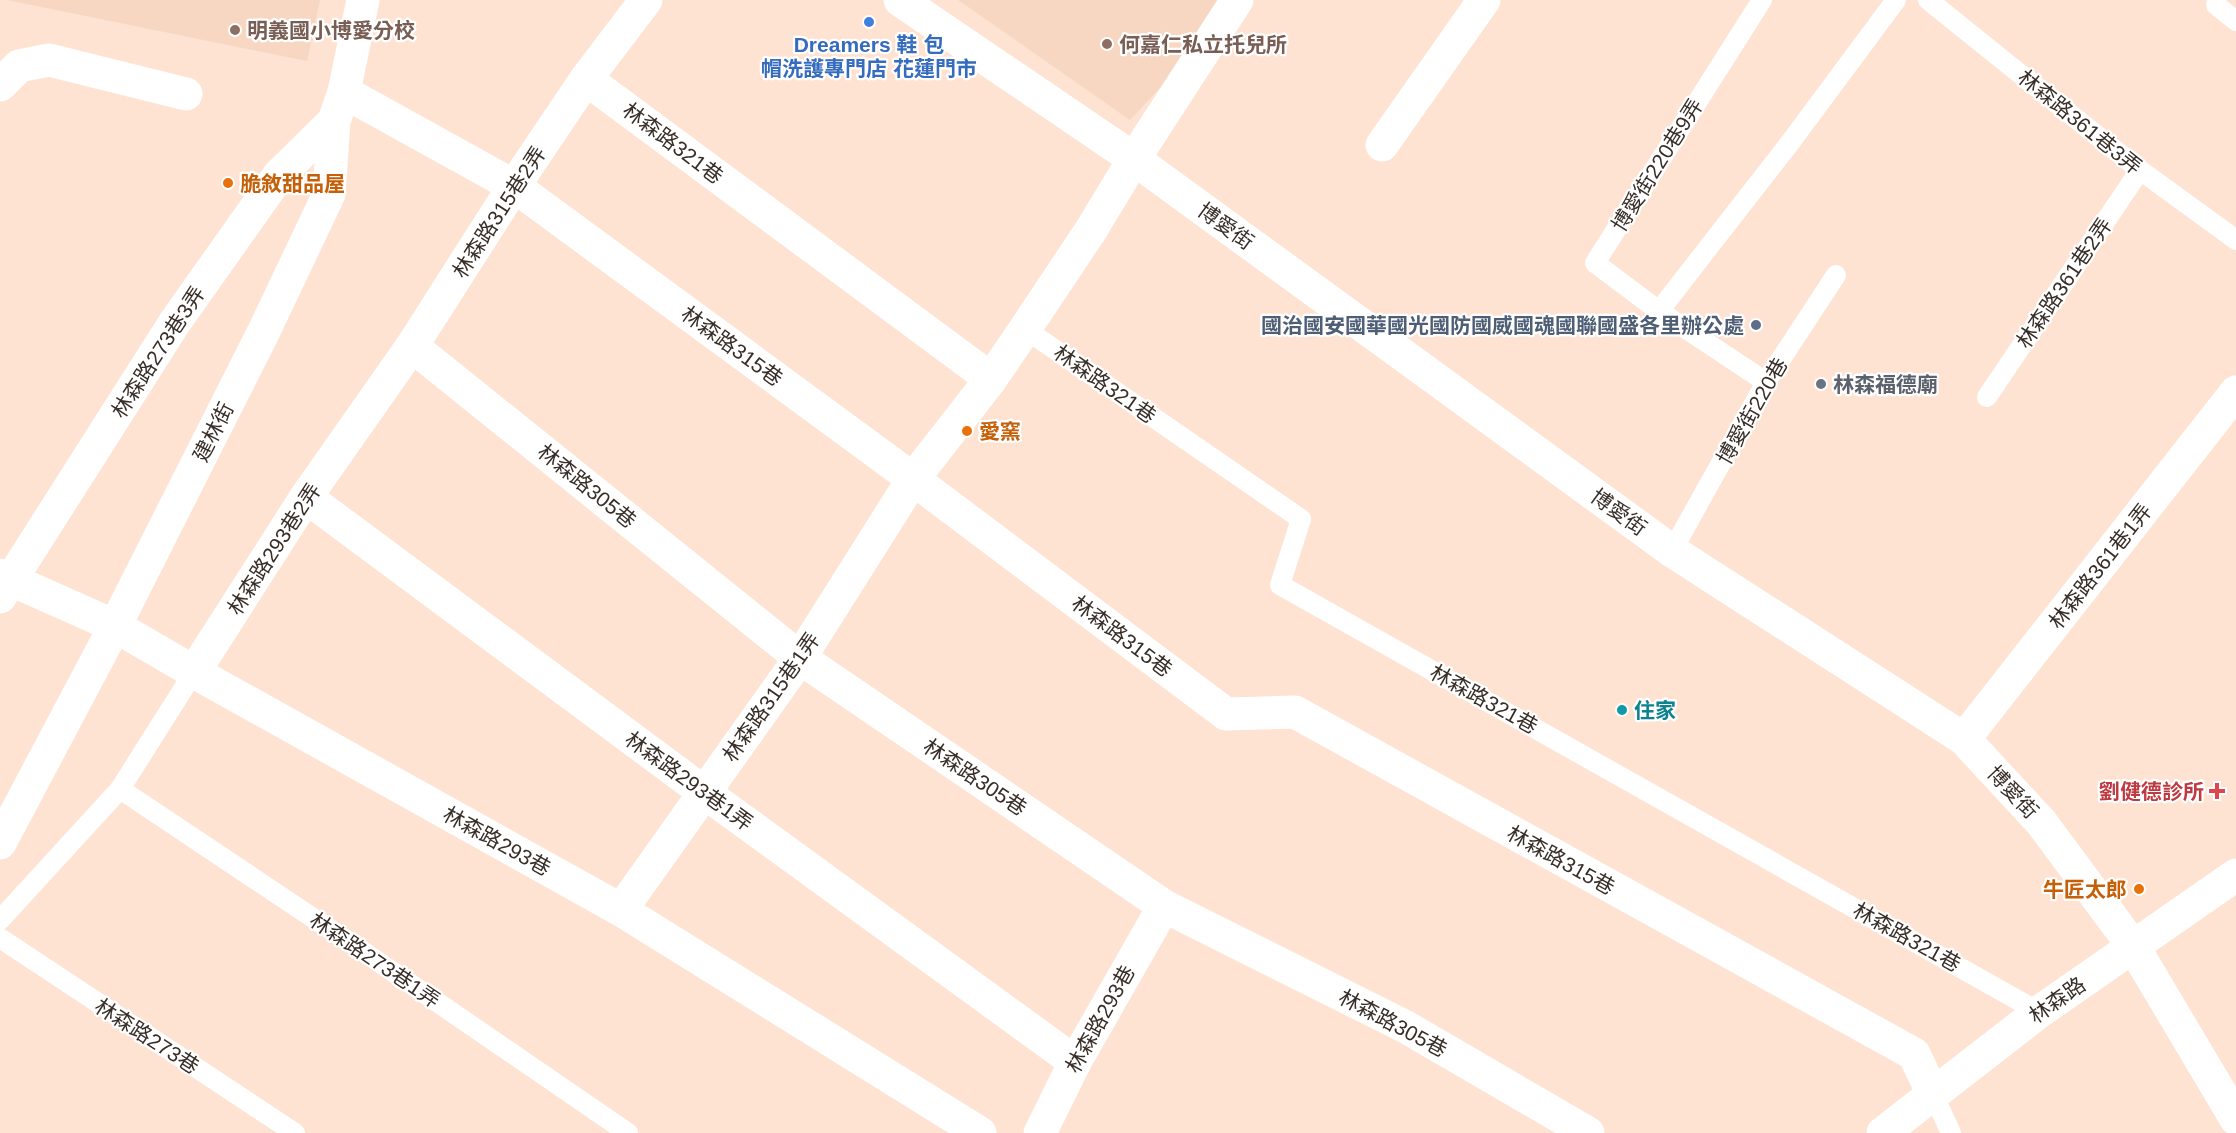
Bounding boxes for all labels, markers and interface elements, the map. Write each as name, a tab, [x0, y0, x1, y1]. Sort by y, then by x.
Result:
marker: Dreamers 鞋 包 帽洗護專門店 花蓮門市	[862, 15, 876, 29]
place label: 明義國小博愛分校	[247, 19, 415, 42]
marker: 明義國小博愛分校	[228, 23, 242, 37]
place label: Dreamers 鞋 包 帽洗護專門店 花蓮門市	[761, 33, 977, 80]
place label: 何嘉仁私立托兒所	[1119, 33, 1287, 56]
marker: 何嘉仁私立托兒所	[1100, 37, 1114, 51]
street label: 林森路361巷3弄	[2014, 65, 2146, 179]
street label: 博愛街220巷9弄	[1607, 95, 1707, 235]
street label: 林森路321巷	[619, 98, 727, 188]
street label: 林森路315巷2弄	[448, 142, 550, 282]
place label: 脆敘甜品屋	[240, 172, 345, 195]
marker: 脆敘甜品屋	[221, 176, 235, 190]
street label: 博愛街	[1194, 198, 1258, 254]
street label: 林森路361巷2弄	[2012, 214, 2116, 352]
street label: 林森路273巷3弄	[107, 282, 209, 422]
street label: 林森路315巷	[677, 302, 787, 390]
place label: 國治國安國華國光國防國威國魂國聯國盛各里辦公處	[1261, 314, 1744, 337]
marker: 國治國安國華國光國防國威國魂國聯國盛各里辦公處	[1749, 318, 1763, 332]
street label: 林森路321巷	[1050, 340, 1160, 428]
street label: 博愛街220巷	[1712, 354, 1792, 468]
place label: 林森福德廟	[1833, 373, 1938, 396]
marker: 林森福德廟	[1814, 377, 1828, 391]
street label: 建林街	[188, 399, 238, 465]
place label: 愛窯	[979, 420, 1021, 443]
marker: 愛窯	[960, 424, 974, 438]
street label: 林森路305巷	[534, 440, 640, 532]
street label: 林森路293巷2弄	[223, 479, 325, 619]
street label: 博愛街	[1587, 484, 1651, 540]
street label: 林森路361巷1弄	[2044, 499, 2156, 633]
street label: 林森路315巷	[1068, 591, 1176, 681]
street label: 林森路315巷1弄	[718, 628, 824, 766]
street label: 林森路321巷	[1426, 660, 1542, 738]
place label: 住家	[1634, 699, 1676, 722]
marker: 住家	[1615, 703, 1629, 717]
street label: 林森路293巷1弄	[621, 727, 757, 835]
street label: 林森路305巷	[919, 734, 1031, 820]
street label: 博愛街	[1983, 761, 2043, 823]
place label: 劉健德診所	[2099, 780, 2204, 803]
marker: 劉健德診所	[2208, 782, 2226, 800]
street label: 林森路293巷	[439, 802, 555, 880]
street label: 林森路315巷	[1503, 821, 1619, 899]
place label: 牛匠太郎	[2043, 878, 2127, 901]
marker: 牛匠太郎	[2132, 882, 2146, 896]
street label: 林森路321巷	[1849, 898, 1965, 976]
street label: 林森路273巷1弄	[306, 908, 444, 1012]
street label: 林森路293巷	[1061, 961, 1139, 1077]
street label: 林森路	[2025, 973, 2089, 1027]
street label: 林森路305巷	[1335, 985, 1451, 1061]
street label: 林森路273巷	[91, 994, 203, 1078]

